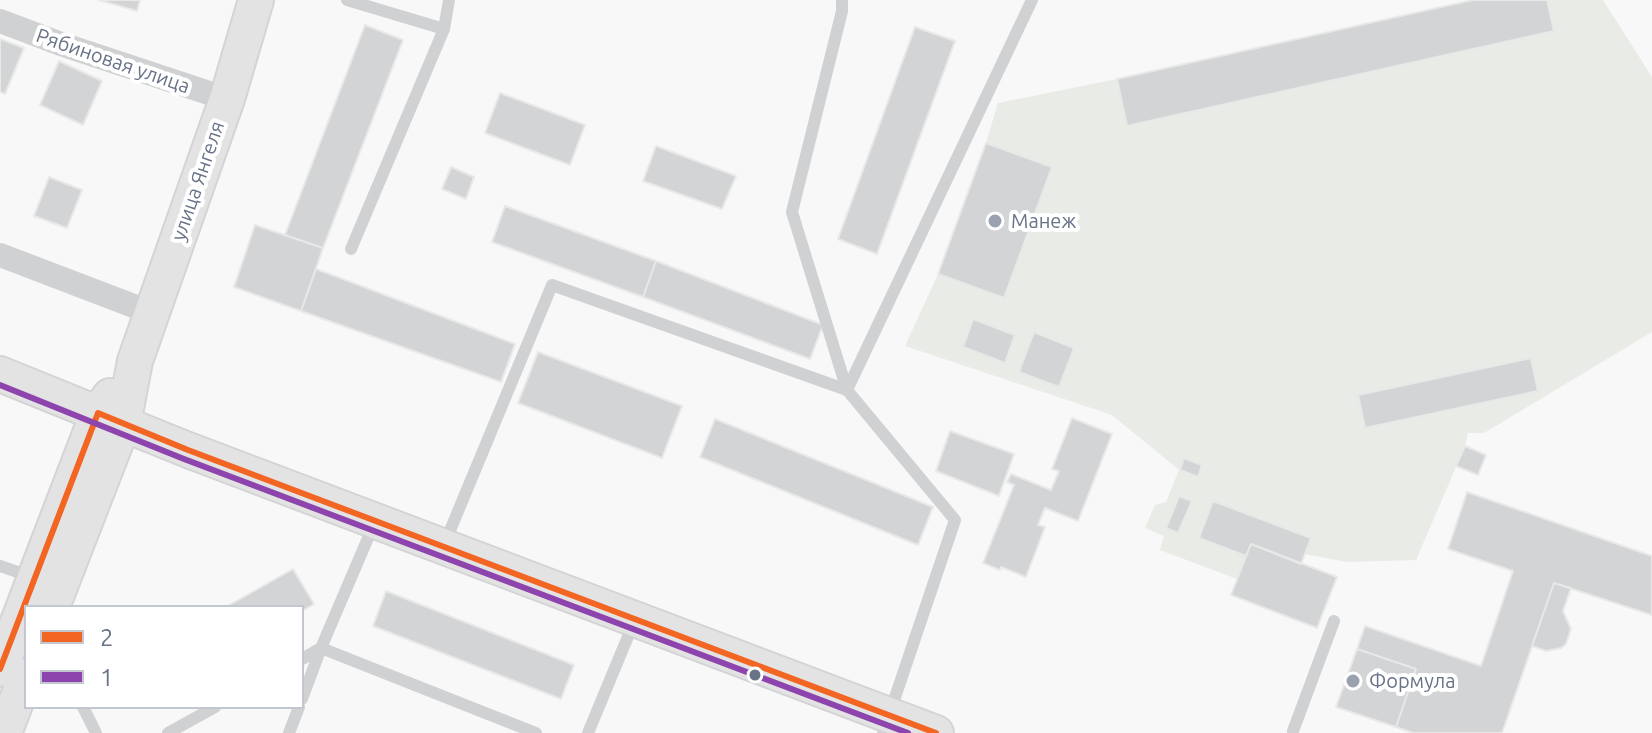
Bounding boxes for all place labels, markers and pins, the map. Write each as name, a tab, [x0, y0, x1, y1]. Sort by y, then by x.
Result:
place label: Манеж	[1011, 209, 1076, 233]
marker: Манеж	[986, 212, 1004, 230]
unlabelled marker	[747, 667, 763, 683]
place label: Формула	[1369, 669, 1455, 693]
marker: Формула	[1344, 672, 1362, 690]

